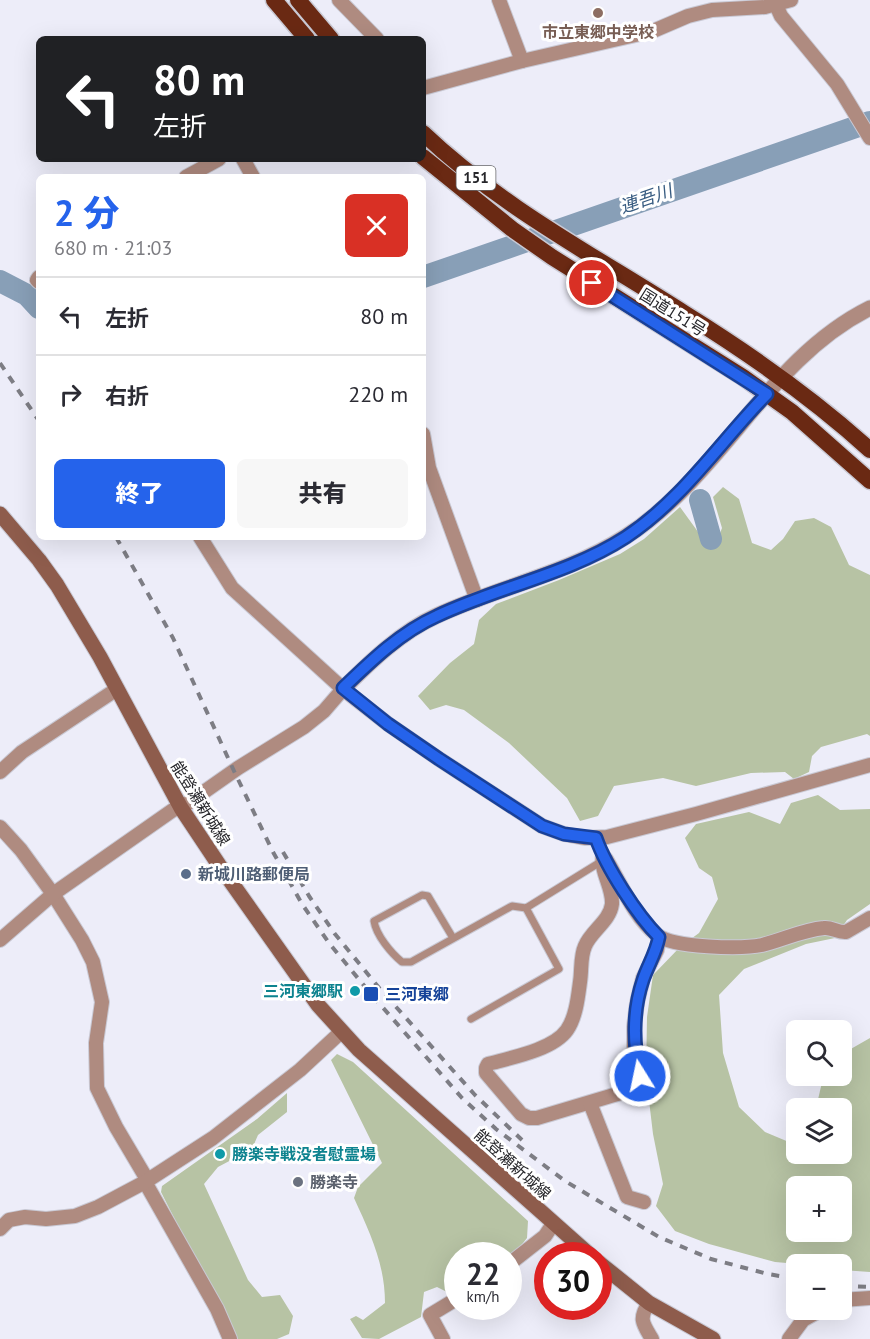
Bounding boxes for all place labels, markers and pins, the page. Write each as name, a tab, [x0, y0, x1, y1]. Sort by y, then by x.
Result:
marker: 市立東郷中学校	[591, 6, 605, 20]
place label: 市立東郷中学校	[542, 22, 654, 42]
pin	[566, 257, 617, 308]
place label: 新城川路郵便局	[198, 864, 310, 884]
marker: 新城川路郵便局	[179, 867, 193, 881]
place label: 三河東郷駅	[263, 981, 343, 1001]
marker: 三河東郷駅	[348, 984, 362, 998]
place label: 三河東郷	[385, 984, 449, 1004]
marker: 三河東郷	[362, 985, 380, 1003]
place label: 勝楽寺戦没者慰霊場	[232, 1144, 376, 1164]
marker: 勝楽寺戦没者慰霊場	[213, 1147, 227, 1161]
place label: 勝楽寺	[310, 1172, 358, 1192]
marker: 勝楽寺	[291, 1175, 305, 1189]

